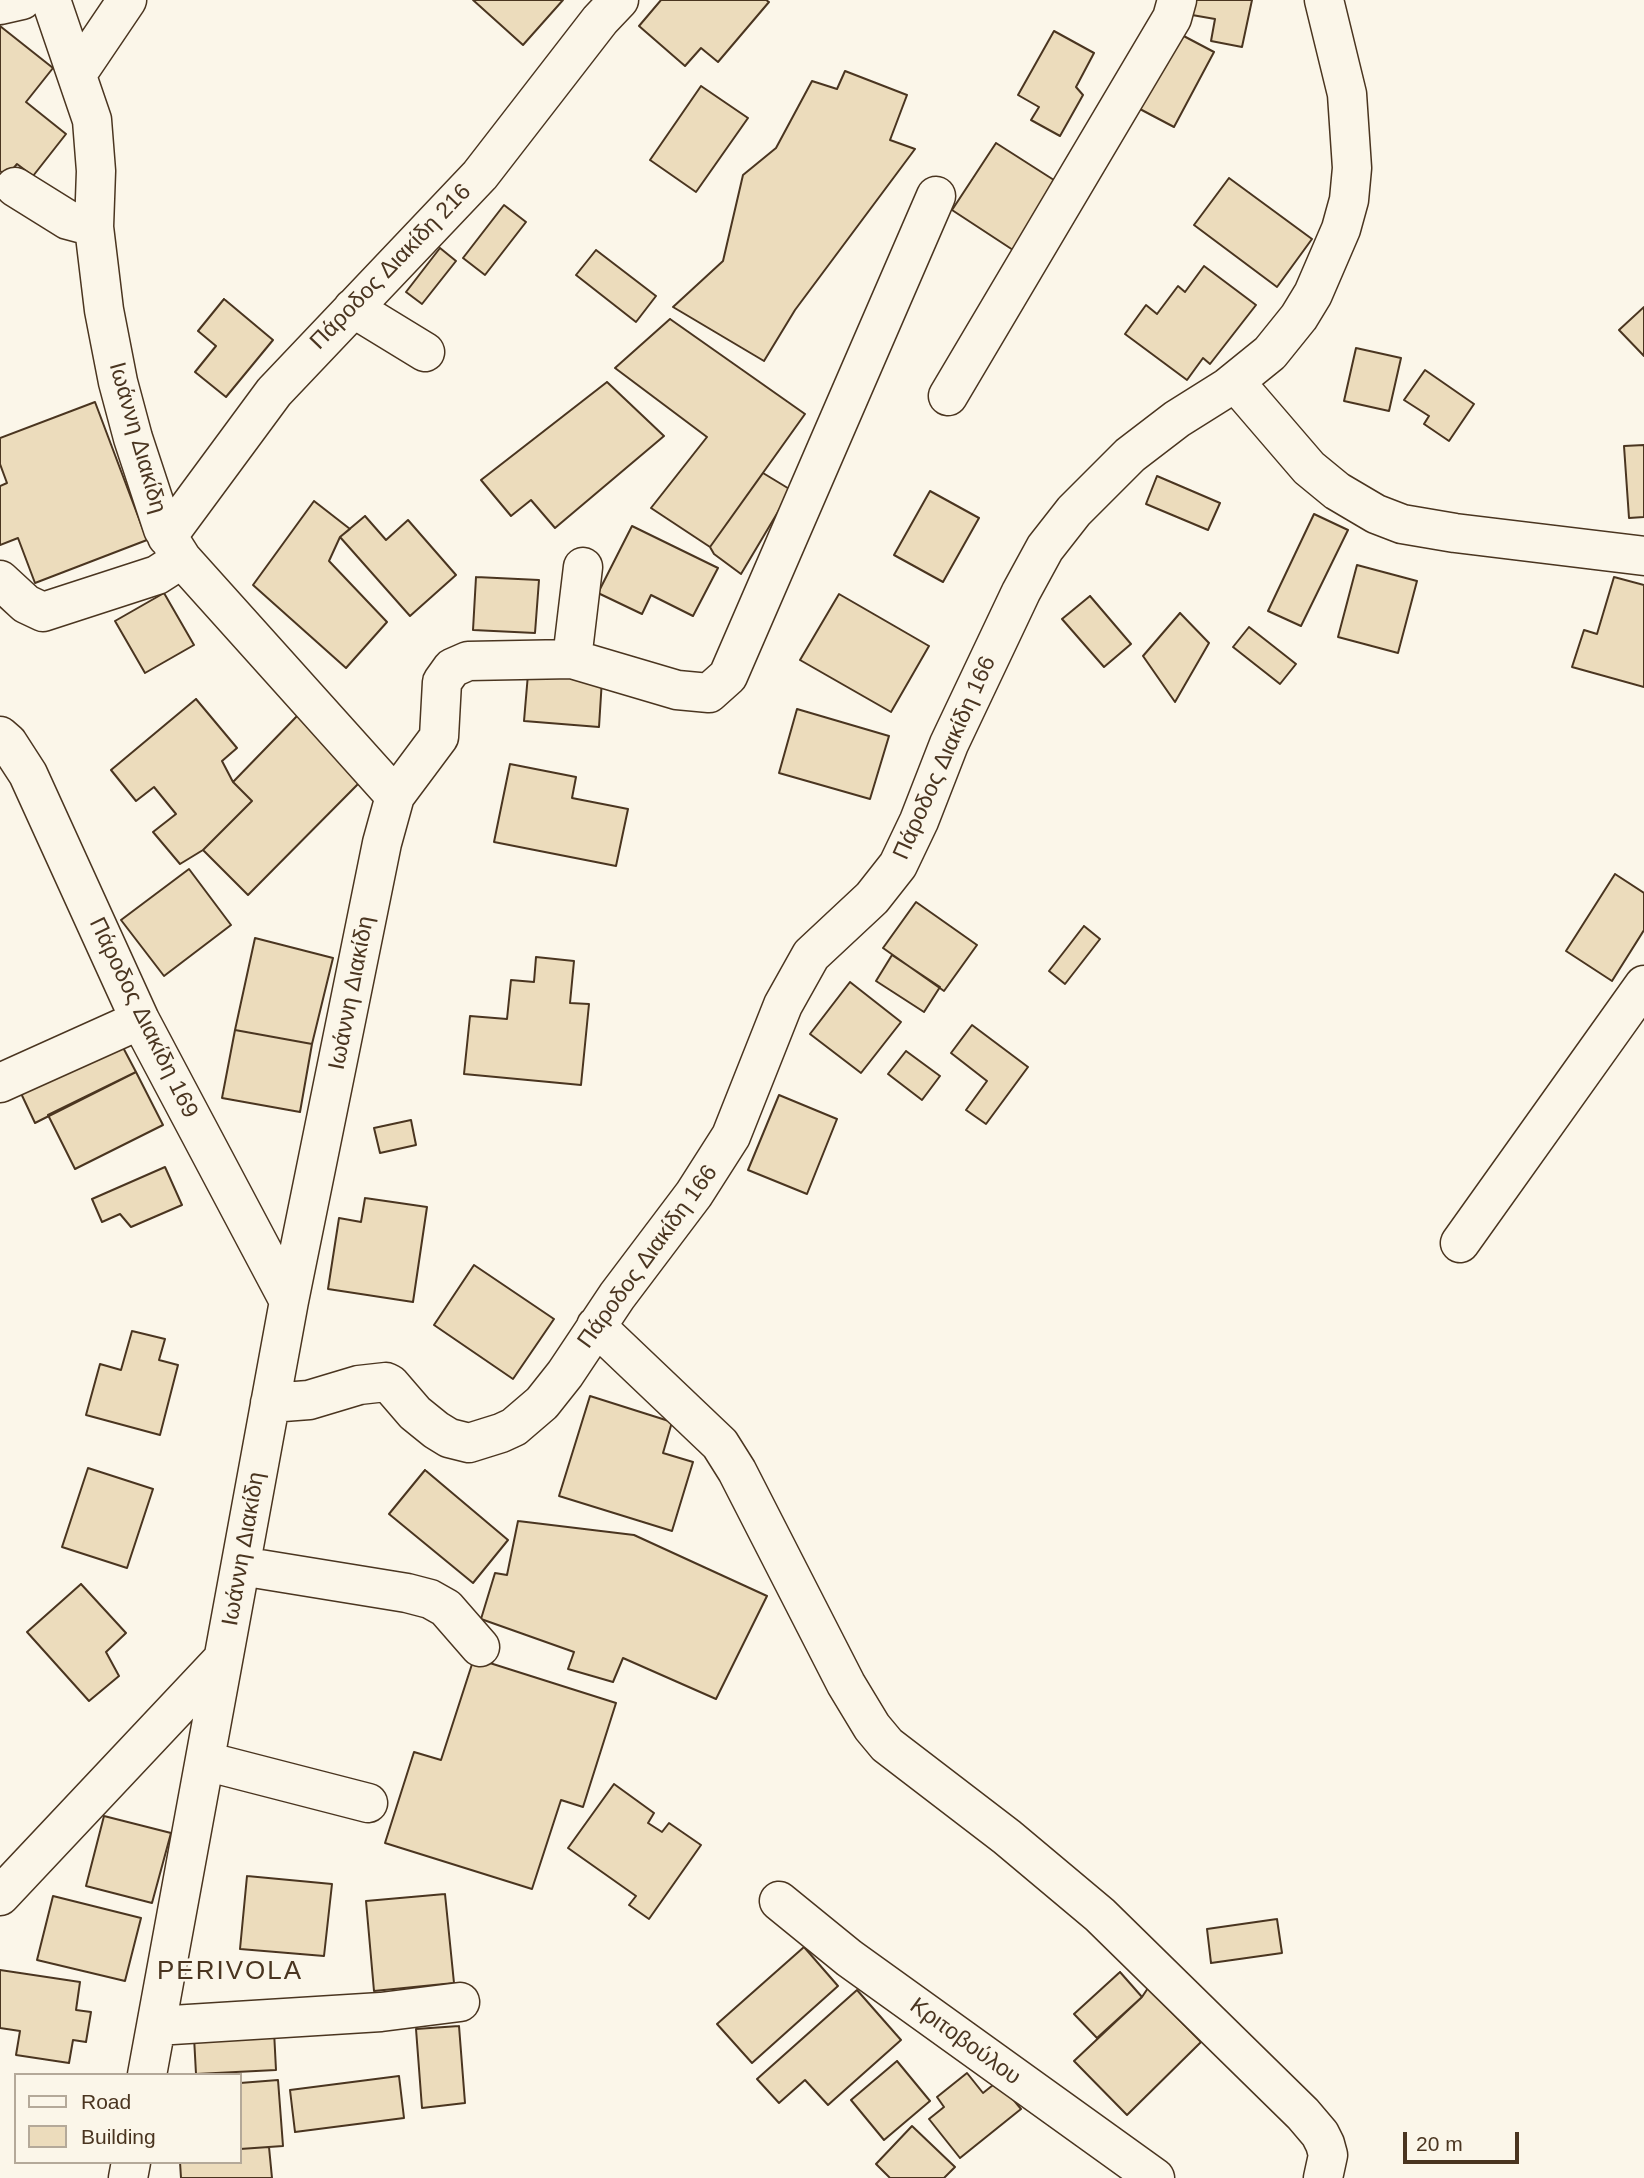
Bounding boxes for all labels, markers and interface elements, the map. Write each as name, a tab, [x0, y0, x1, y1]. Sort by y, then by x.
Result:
street label: Πάροδος Διακίδη 216	[305, 178, 477, 356]
street label: Ιωάννη Διακίδη	[102, 359, 172, 517]
street label: Πάροδος Διακίδη 166	[888, 652, 1002, 864]
street label: Πάροδος Διακίδη 169	[82, 913, 204, 1123]
street label: Ιωάννη Διακίδη	[324, 914, 380, 1072]
street label: Πάροδος Διακίδη 166	[572, 1160, 724, 1354]
street label: Ιωάννη Διακίδη	[217, 1470, 271, 1628]
district label: PERIVOLA	[158, 1956, 302, 1988]
street label: Κριτοβούλου	[904, 1993, 1026, 2091]
legend	[14, 2073, 242, 2164]
text: Road	[81, 2090, 131, 2113]
scale bar	[1406, 2118, 1522, 2162]
text: Building	[81, 2125, 156, 2148]
text: 20 m	[1416, 2132, 1463, 2155]

